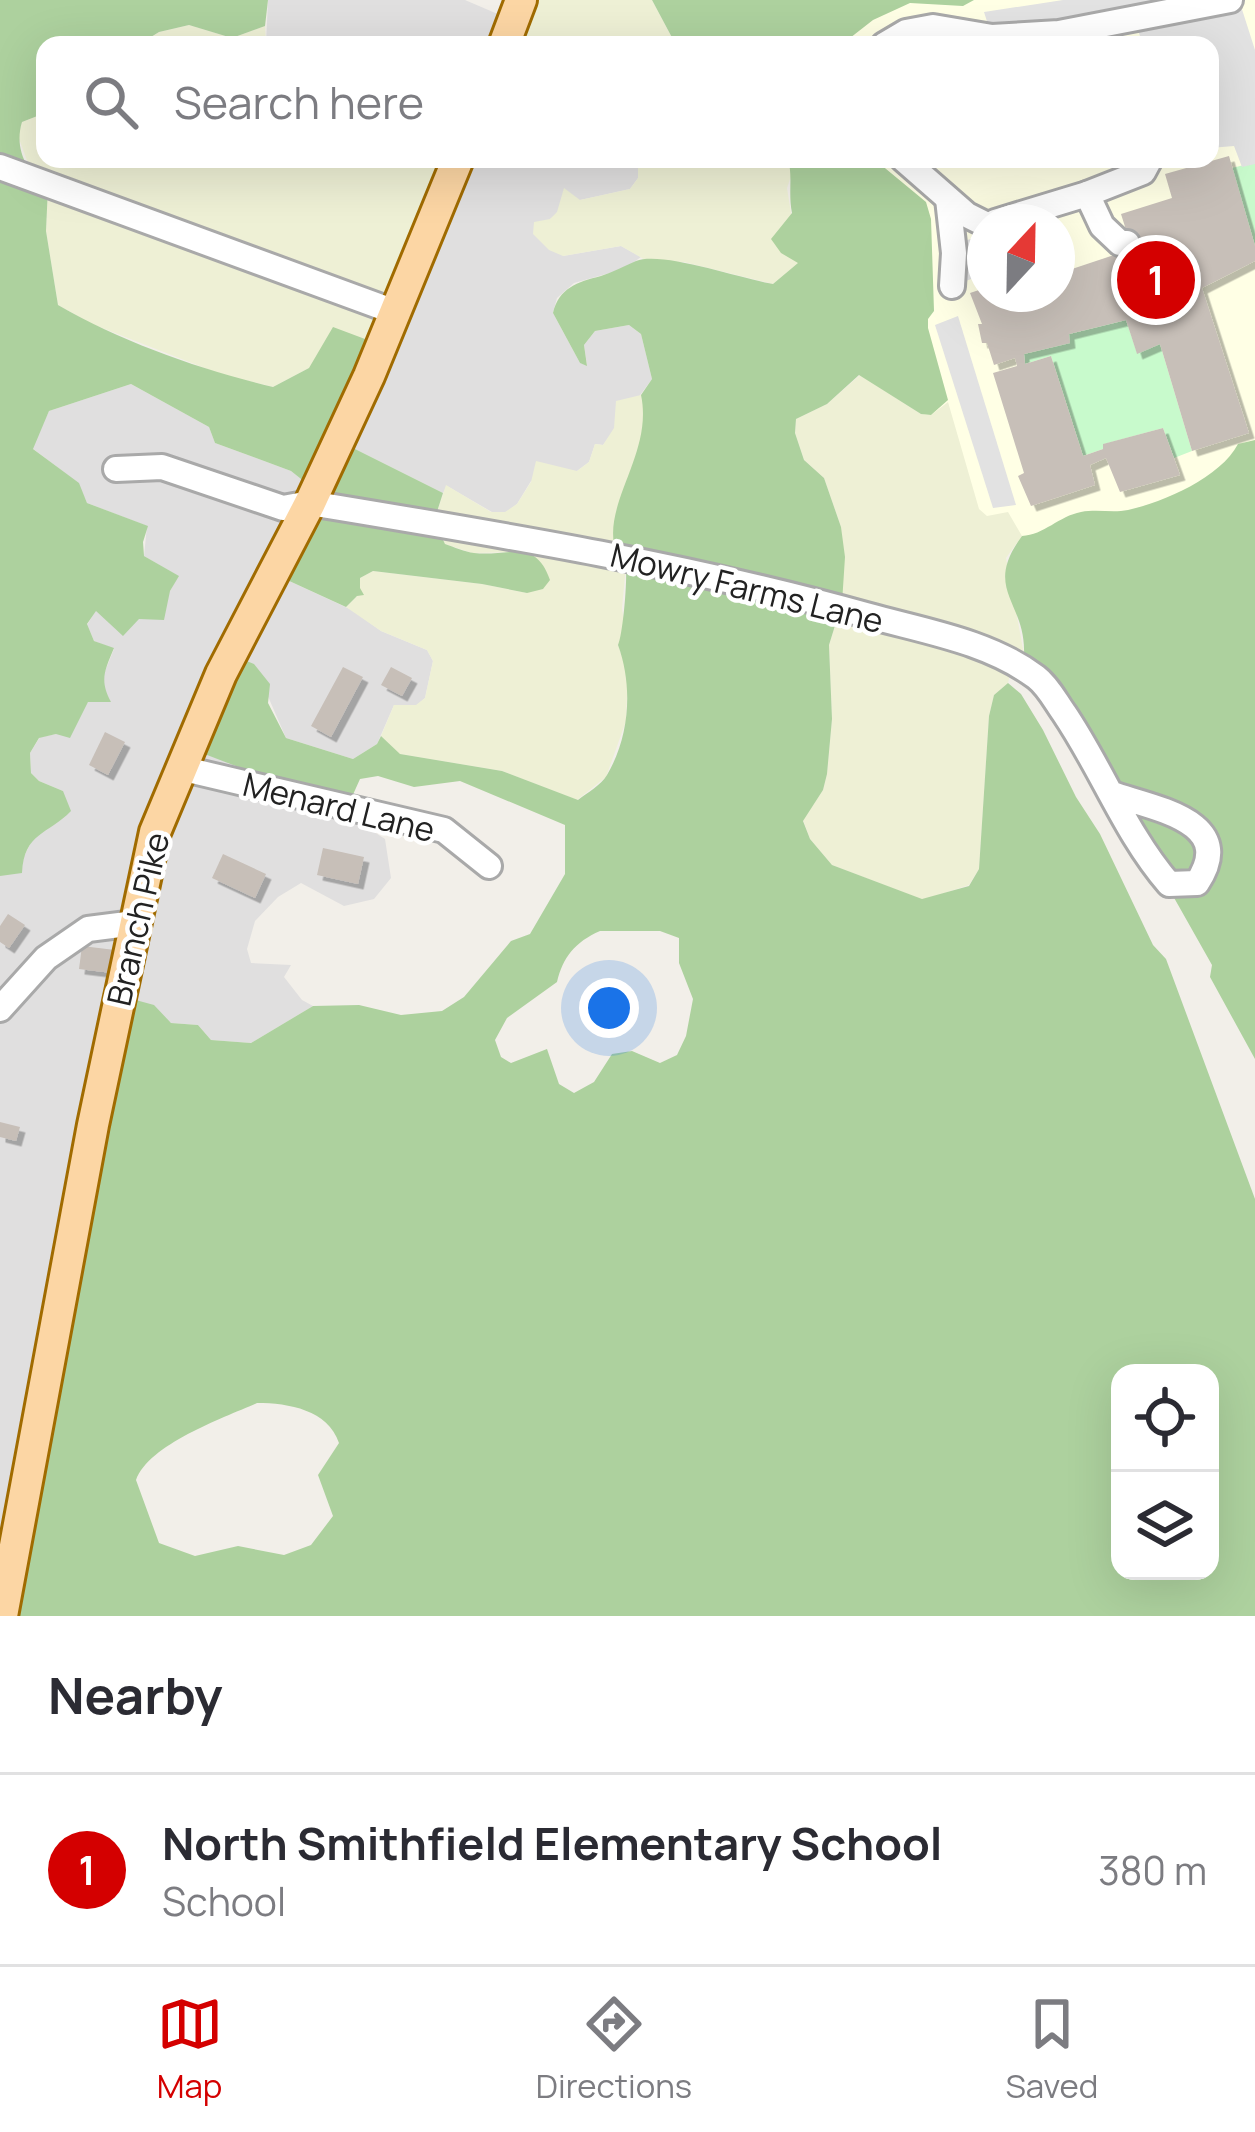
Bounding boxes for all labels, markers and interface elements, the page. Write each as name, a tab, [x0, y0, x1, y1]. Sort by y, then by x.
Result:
search box	[36, 36, 1219, 168]
icon: search	[78, 69, 144, 135]
text: Search here	[174, 71, 424, 133]
north arrow	[967, 204, 1075, 312]
pin: 1	[1117, 235, 1195, 325]
street label: Mowry Farms Lane	[606, 532, 888, 643]
street label: Menard Lane	[239, 761, 440, 852]
street label: Branch Pike	[96, 828, 179, 1010]
your location	[579, 978, 639, 1038]
map controls	[1111, 1364, 1219, 1580]
button: locate	[1111, 1364, 1219, 1472]
button: layers	[1111, 1472, 1219, 1580]
text: Nearby	[48, 1660, 223, 1729]
text: North Smithfield Elementary School	[162, 1812, 942, 1874]
text: 1	[78, 1843, 96, 1897]
text: 380 m	[1098, 1843, 1207, 1897]
text: School	[162, 1874, 286, 1928]
tab: Map	[157, 1991, 223, 2108]
tab: Directions	[536, 1991, 692, 2108]
tab: Saved	[1005, 1991, 1098, 2108]

